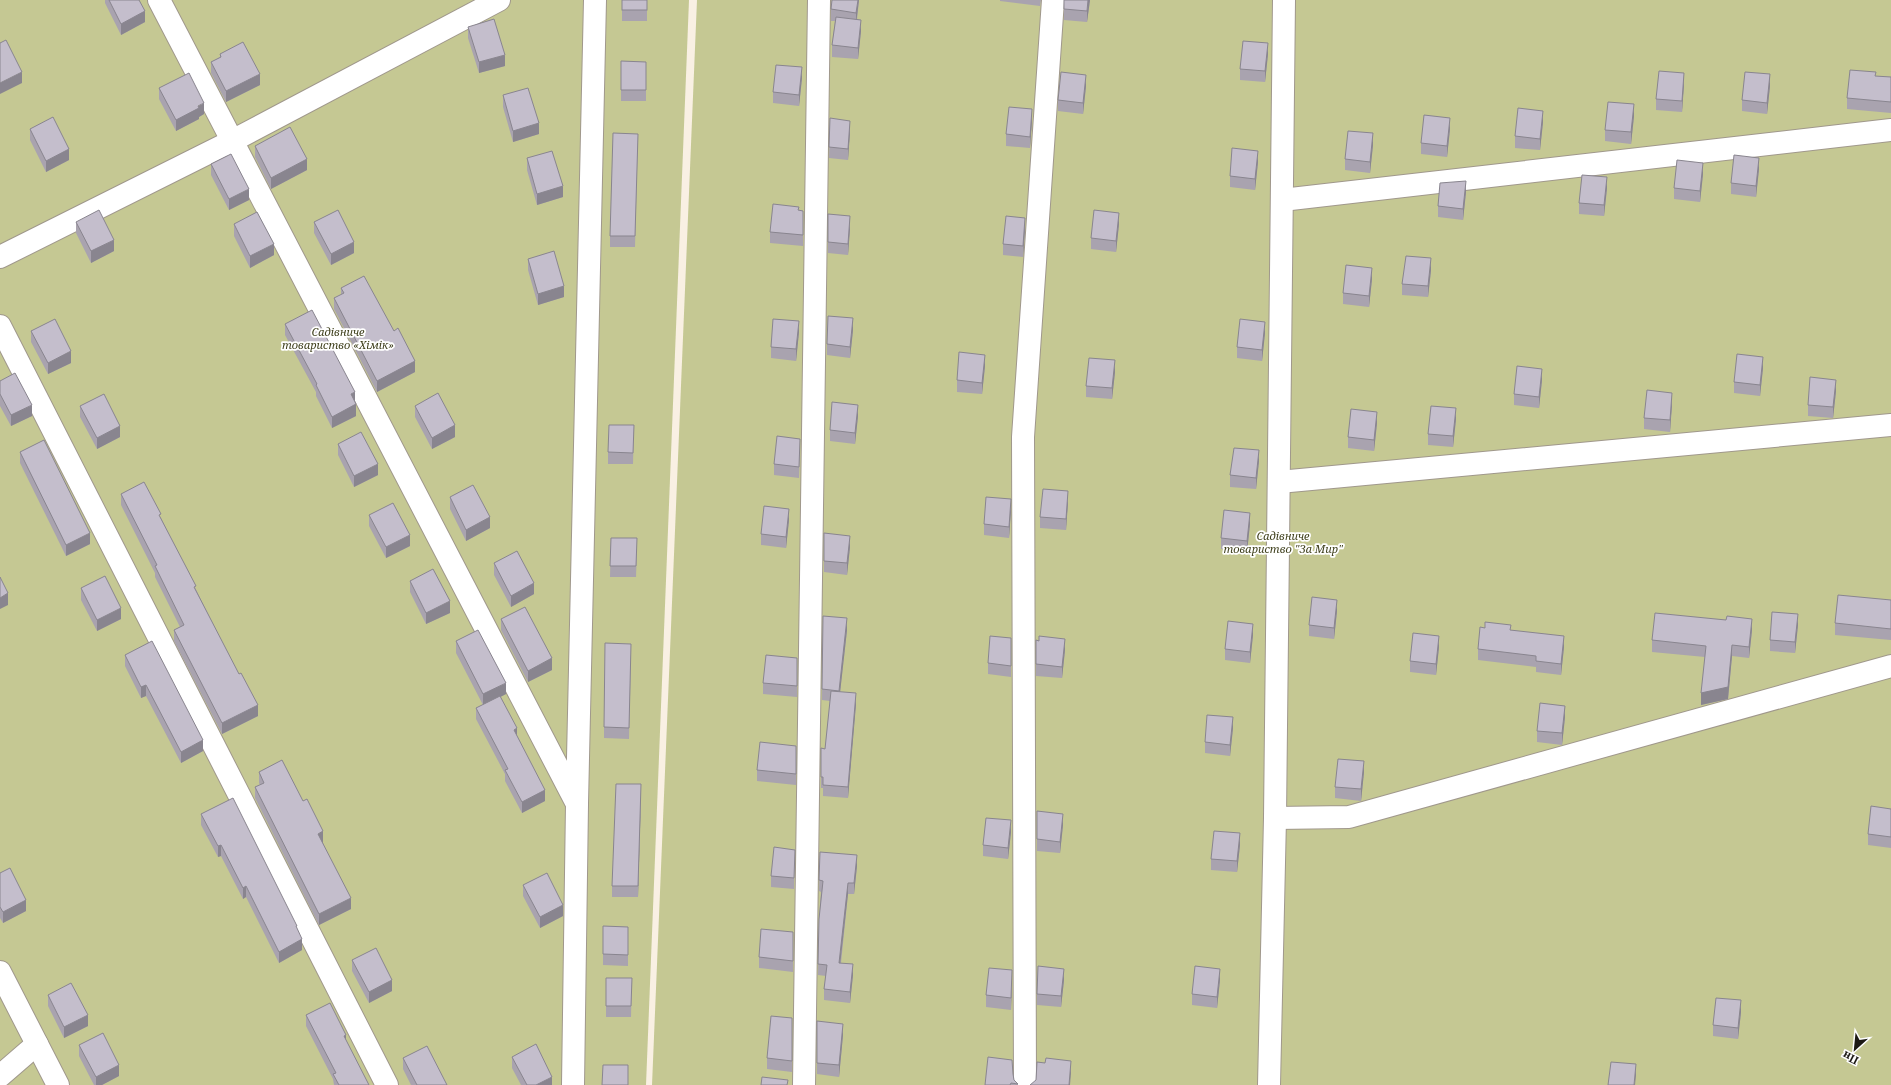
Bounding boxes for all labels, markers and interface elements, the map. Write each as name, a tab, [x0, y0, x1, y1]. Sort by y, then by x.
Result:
park label: Садівниче товариство «Хімік»	[282, 324, 394, 352]
park label: Садівниче товариство "За Мир"	[1223, 528, 1343, 556]
north arrow	[1835, 1029, 1875, 1069]
text: Пн	[1839, 1048, 1861, 1069]

